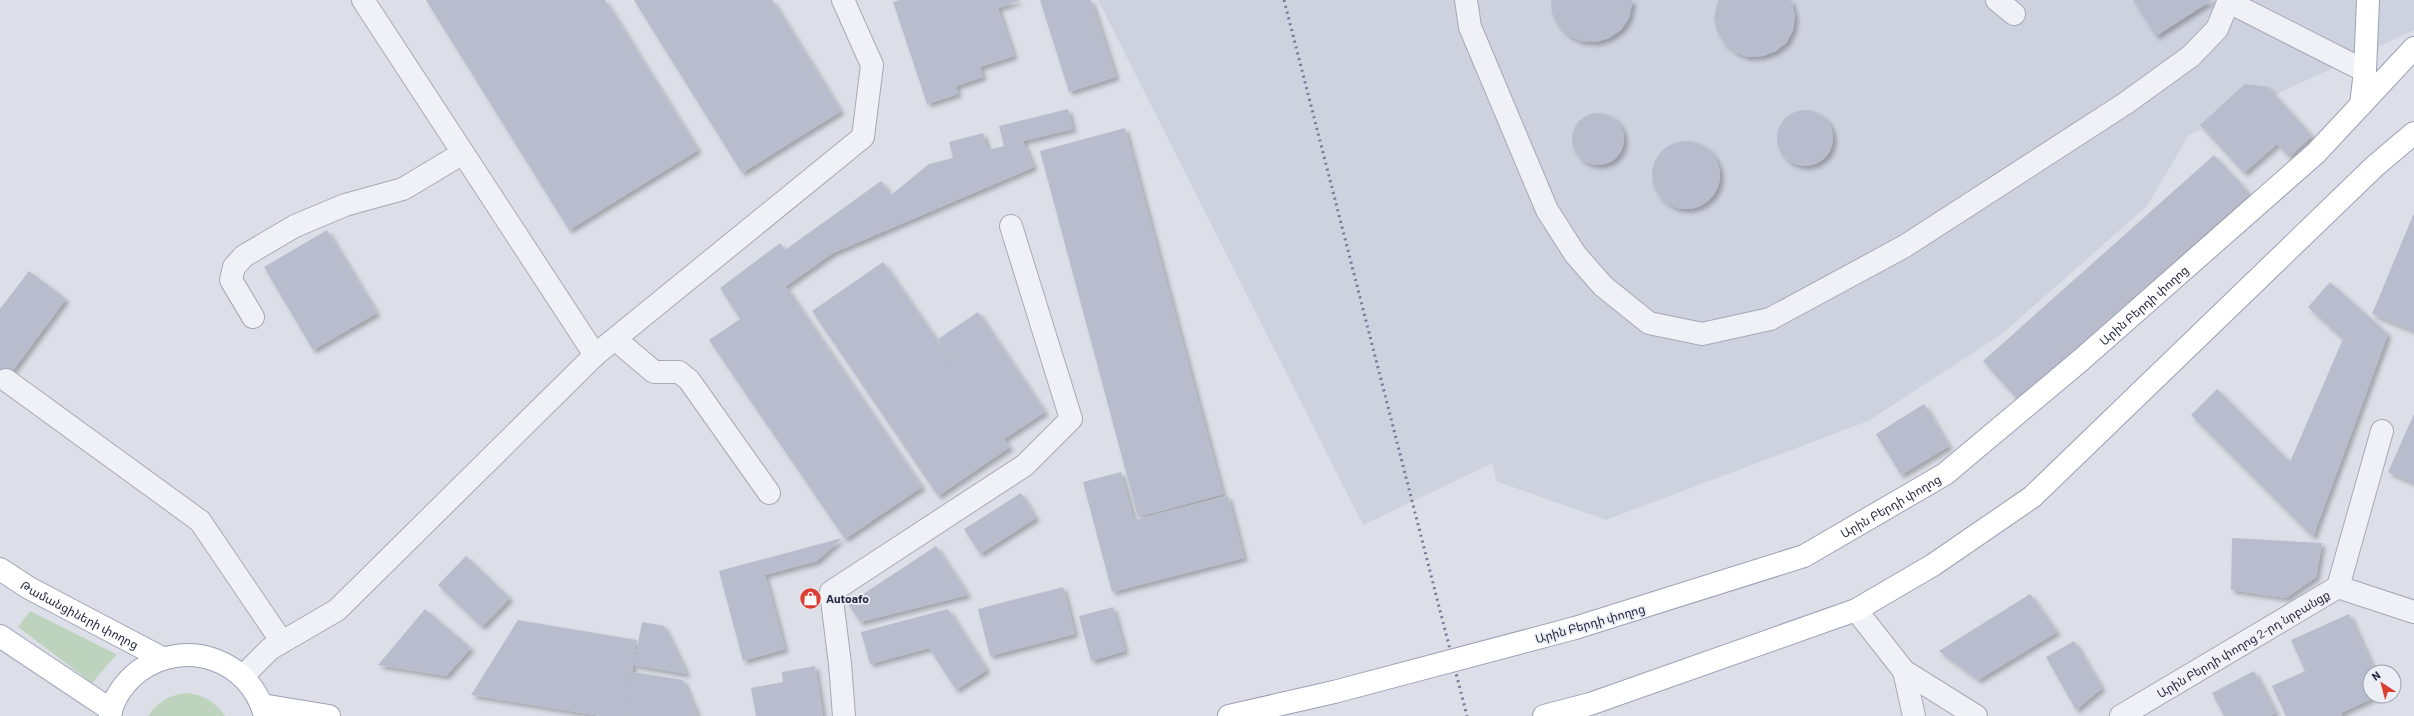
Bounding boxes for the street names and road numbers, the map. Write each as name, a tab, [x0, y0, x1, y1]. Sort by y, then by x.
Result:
street label: Արին Բերդի փողոց	[2096, 262, 2191, 348]
street label: Արին Բերդի փողոց	[1838, 471, 1943, 540]
street label: Թամանցիների փողոց	[18, 578, 141, 652]
street label: Արին Բերդի փողոց 2-րդ նրբանցք	[2154, 587, 2332, 700]
street label: Արին Բերդի փողոց	[1534, 601, 1647, 646]

